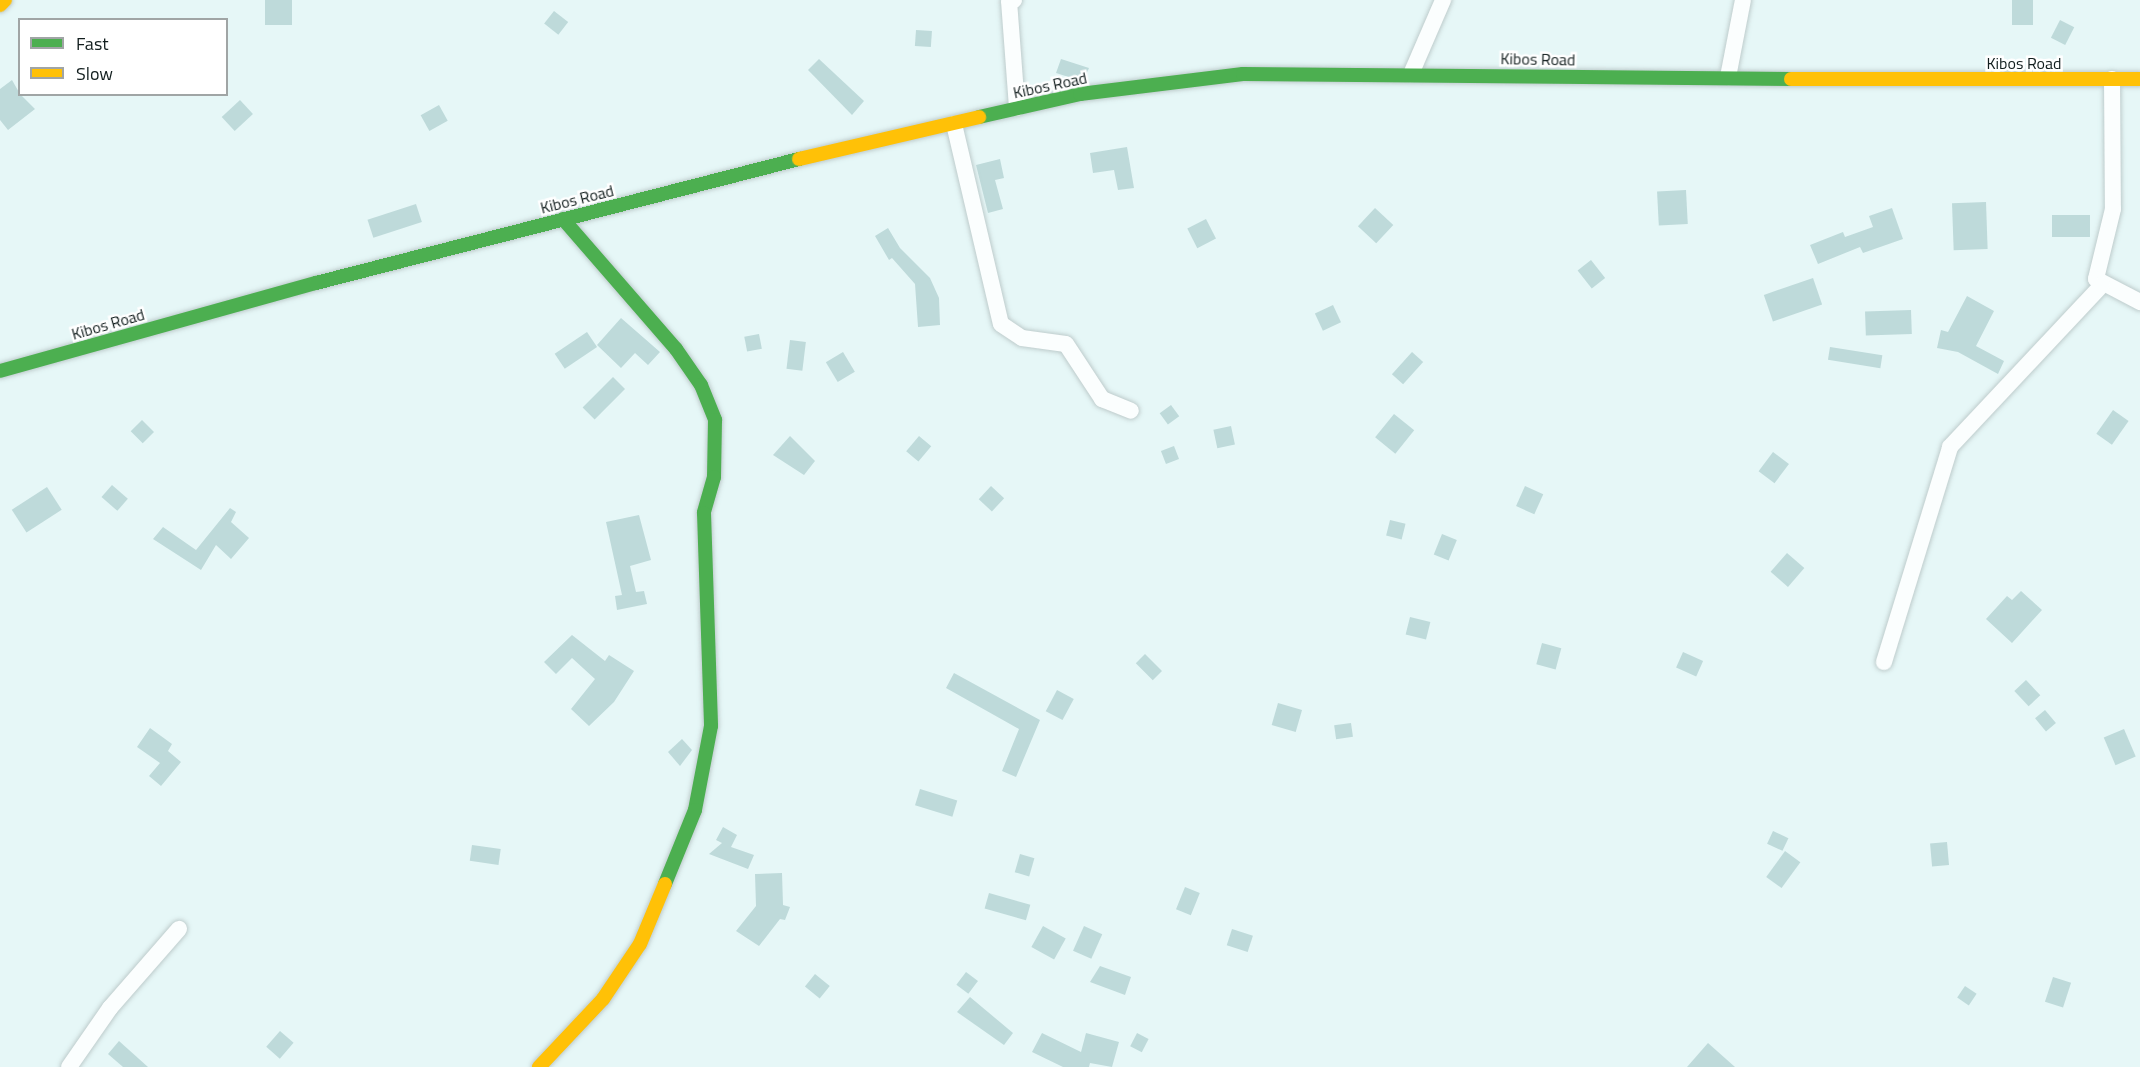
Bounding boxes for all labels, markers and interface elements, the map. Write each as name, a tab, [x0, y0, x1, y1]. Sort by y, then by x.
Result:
legend	[18, 18, 228, 96]
text: Fast	[76, 30, 109, 57]
street label: Kibos Road	[1500, 49, 1576, 69]
street label: Kibos Road	[1986, 53, 2062, 73]
text: Slow	[76, 60, 113, 87]
street label: Kibos Road	[1011, 68, 1089, 102]
street label: Kibos Road	[538, 181, 616, 217]
street label: Kibos Road	[69, 304, 147, 344]

